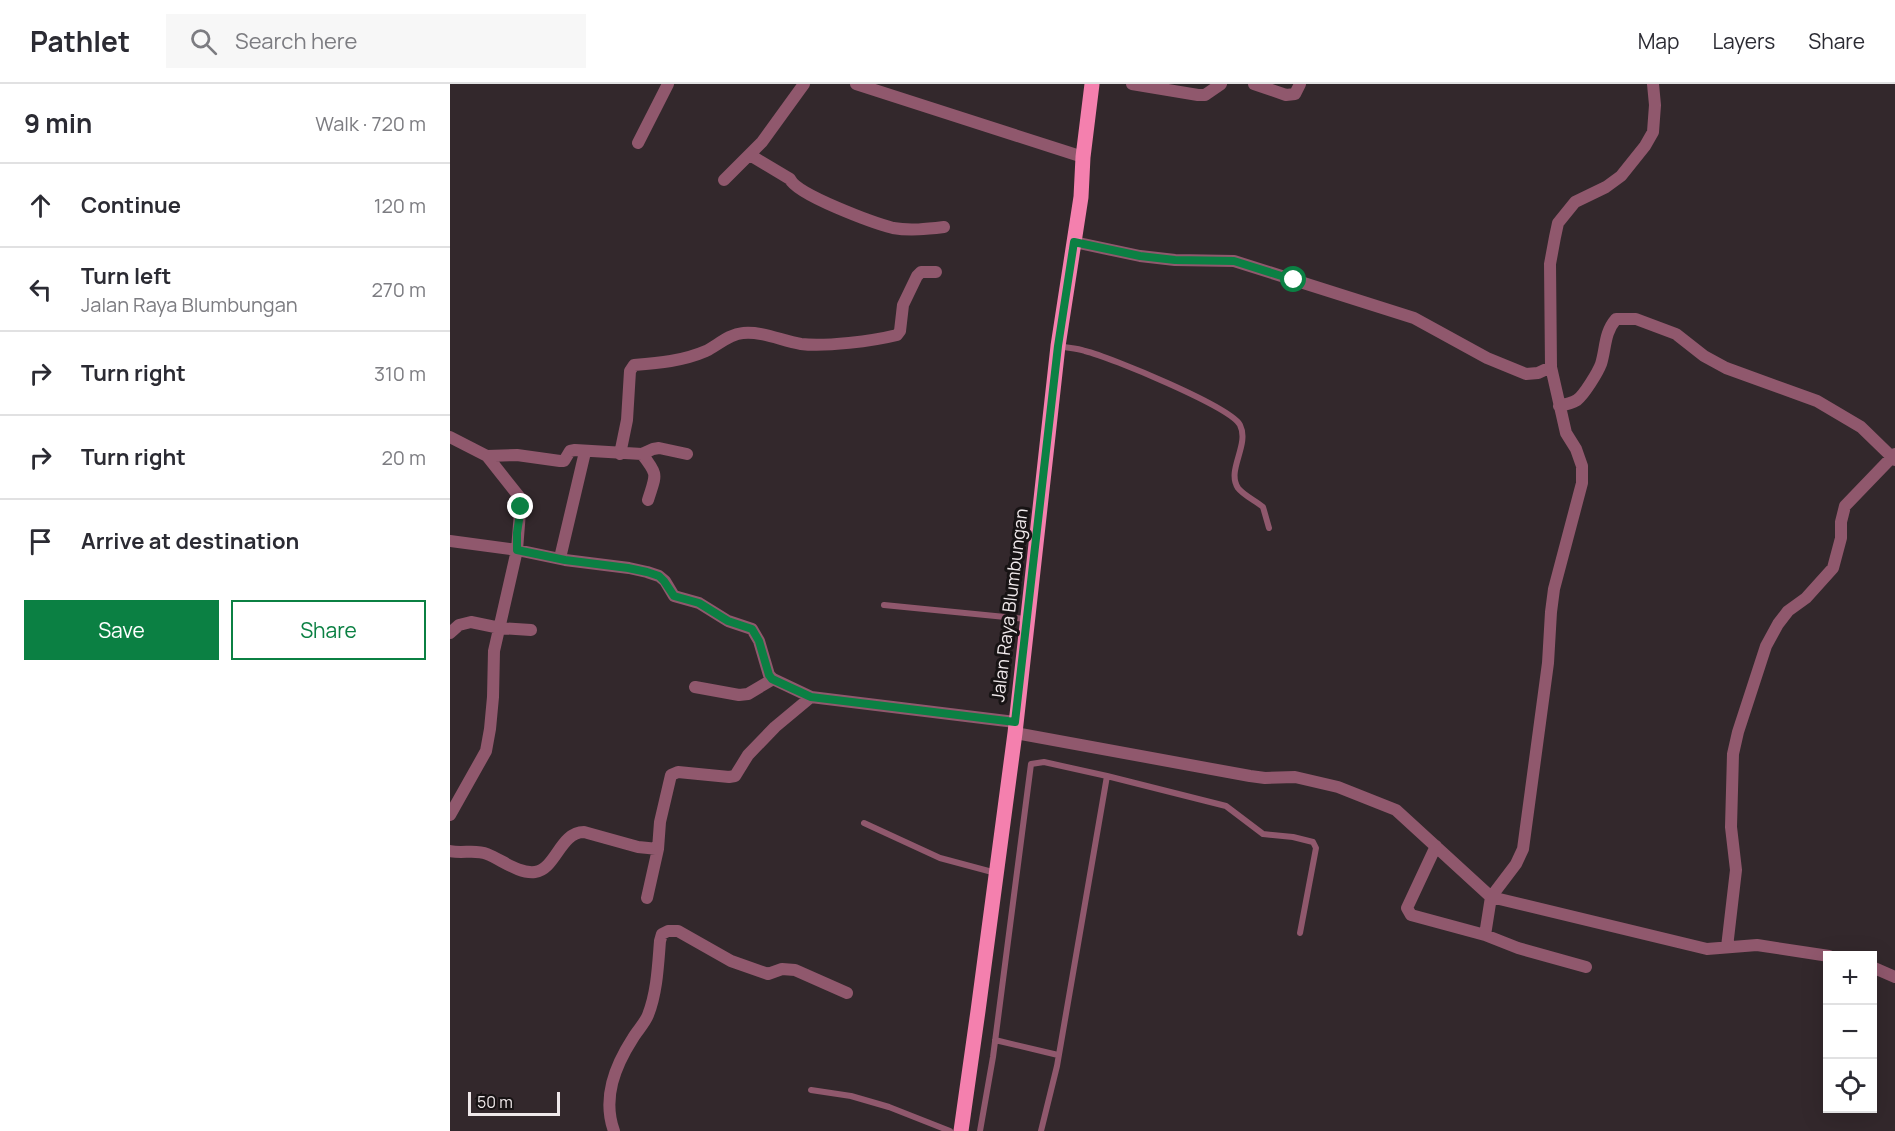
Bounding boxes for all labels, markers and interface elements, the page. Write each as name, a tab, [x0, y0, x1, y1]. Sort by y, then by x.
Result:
search box	[166, 14, 586, 68]
text: Pathlet	[30, 22, 130, 60]
icon: search	[187, 25, 220, 58]
text: Search here	[235, 26, 357, 56]
text: Map	[1638, 27, 1679, 55]
text: Layers	[1712, 27, 1775, 55]
text: Share	[1808, 27, 1865, 55]
text: 9 min	[24, 105, 92, 141]
text: Walk · 720 m	[315, 110, 426, 137]
icon: ahead	[24, 189, 57, 222]
text: Continue	[81, 190, 181, 220]
text: 120 m	[374, 192, 426, 219]
text: Turn left	[81, 261, 171, 291]
route start	[1280, 266, 1306, 292]
icon: left	[24, 273, 57, 306]
text: 270 m	[371, 276, 426, 303]
text: Jalan Raya Blumbungan	[81, 291, 298, 318]
icon: right	[24, 357, 57, 390]
text: Turn right	[81, 358, 186, 388]
text: 310 m	[374, 360, 426, 387]
icon: right	[24, 441, 57, 474]
text: Turn right	[81, 442, 186, 472]
text: 20 m	[381, 444, 426, 471]
route end	[507, 493, 533, 519]
street label: Jalan Raya Blumbungan	[985, 507, 1033, 703]
icon: arrive	[24, 525, 57, 558]
text: Arrive at destination	[81, 526, 299, 556]
button: Save	[24, 600, 219, 660]
button: Share	[231, 600, 426, 660]
map controls	[1823, 951, 1877, 1113]
button: +	[1823, 951, 1877, 1005]
button: −	[1823, 1005, 1877, 1059]
button: locate	[1823, 1059, 1877, 1113]
scale bar	[468, 1089, 560, 1116]
text: 50 m	[477, 1091, 513, 1113]

